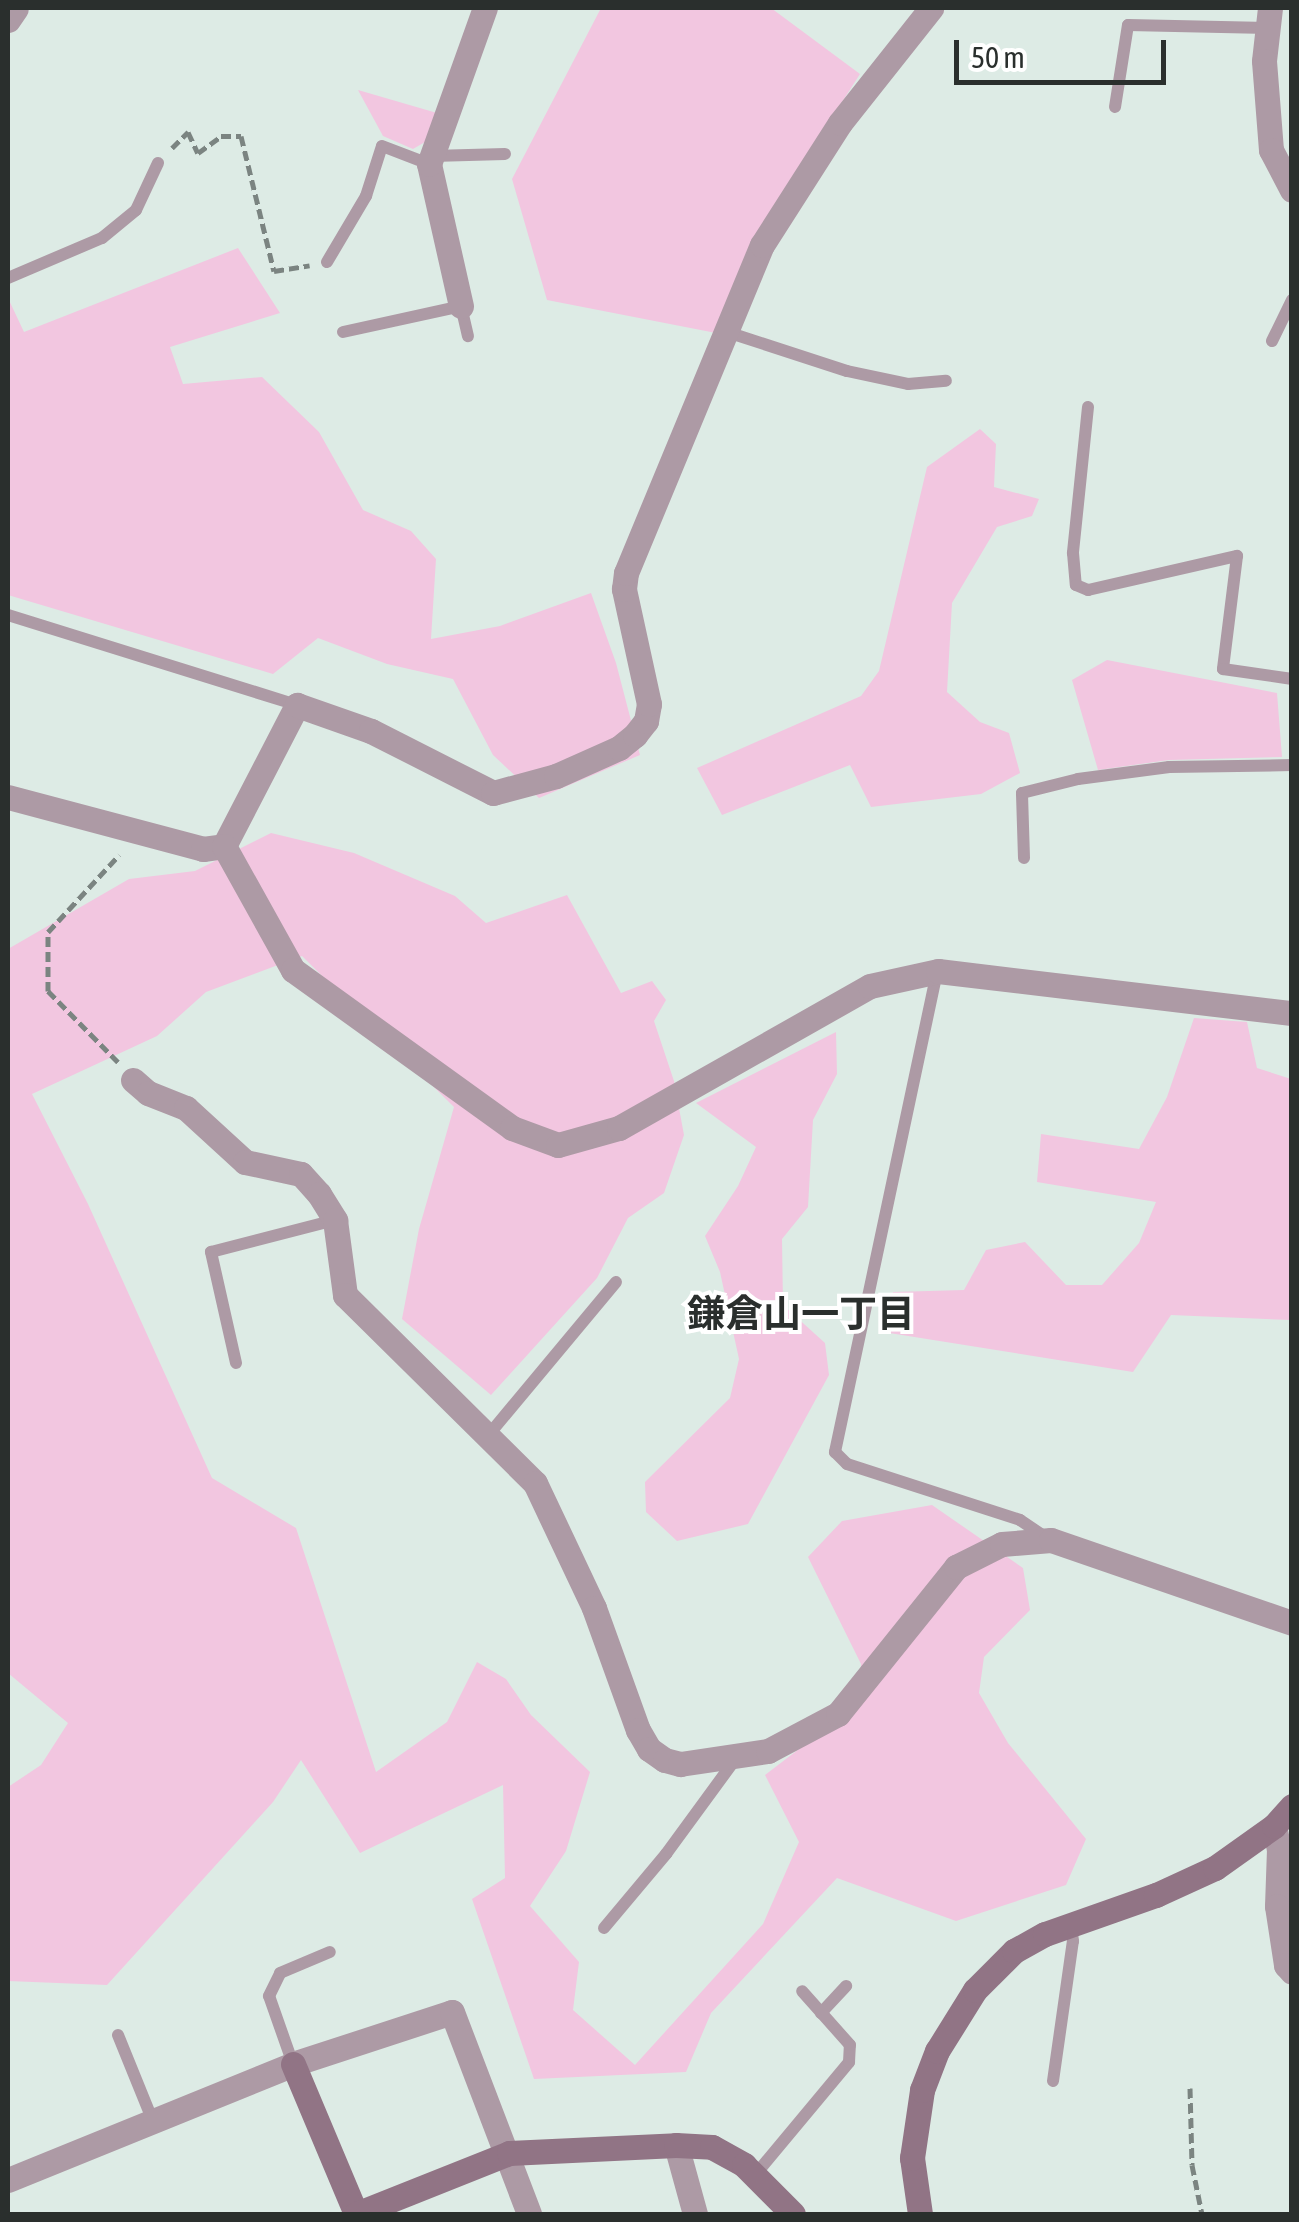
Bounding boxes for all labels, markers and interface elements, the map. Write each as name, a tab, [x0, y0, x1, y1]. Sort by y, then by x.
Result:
scale bar	[959, 20, 1172, 82]
text: 50 m	[971, 40, 1025, 74]
district label: 鎌倉山一丁目	[687, 1291, 915, 1337]

